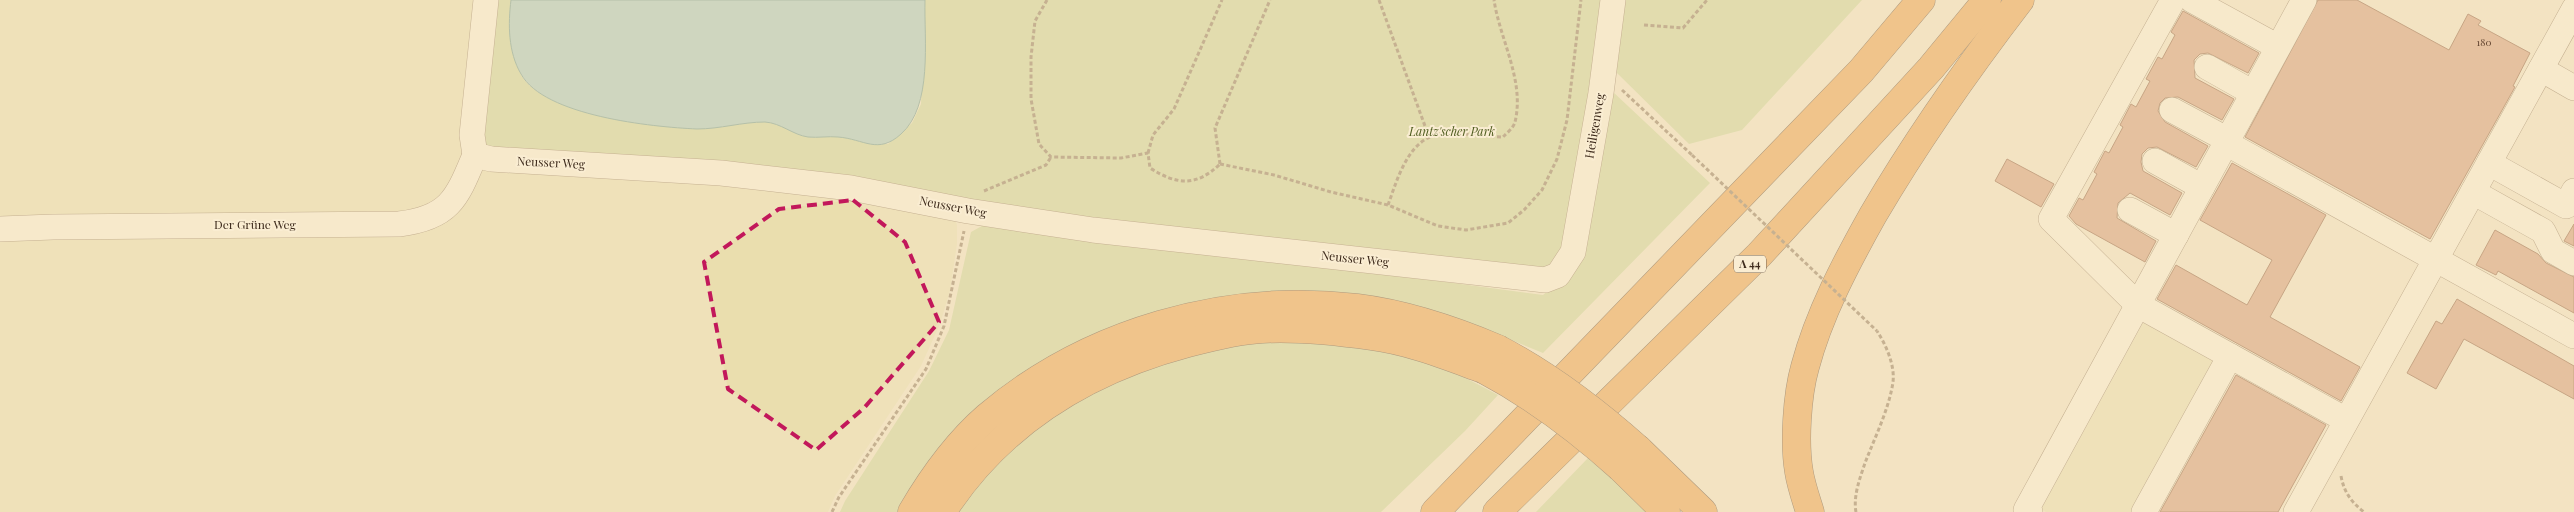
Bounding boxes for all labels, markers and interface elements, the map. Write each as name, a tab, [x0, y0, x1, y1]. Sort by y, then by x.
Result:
house number: 180	[2477, 35, 2491, 49]
street label: Heiligenweg	[1580, 91, 1608, 160]
park label: Lantz'scher Park	[1408, 123, 1495, 139]
street label: Neusser Weg	[517, 152, 586, 172]
street label: Neusser Weg	[918, 192, 989, 221]
street label: Der Grüne Weg	[214, 216, 297, 232]
street label: Neusser Weg	[1320, 246, 1391, 270]
road number: A 44	[1734, 255, 1766, 272]

